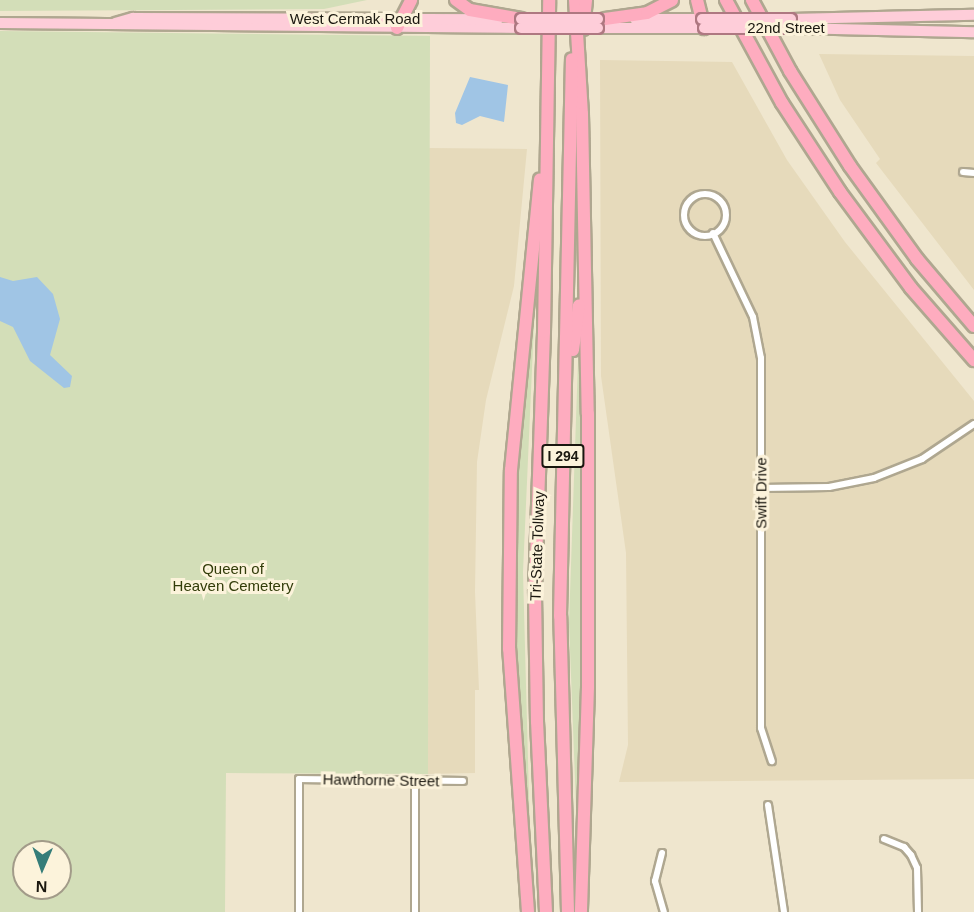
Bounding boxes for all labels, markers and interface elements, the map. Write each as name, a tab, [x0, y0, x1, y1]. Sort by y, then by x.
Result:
street label: West Cermak Road	[290, 10, 420, 28]
street label: 22nd Street	[747, 19, 825, 37]
road number: I 294	[540, 445, 586, 467]
street label: Swift Drive	[752, 457, 770, 529]
street label: Tri-State Tollway	[526, 491, 548, 601]
park label: Queen of Heaven Cemetery	[173, 559, 293, 594]
street label: Hawthorne Street	[322, 770, 440, 790]
north arrow	[12, 840, 72, 900]
text: N	[35, 878, 47, 895]

